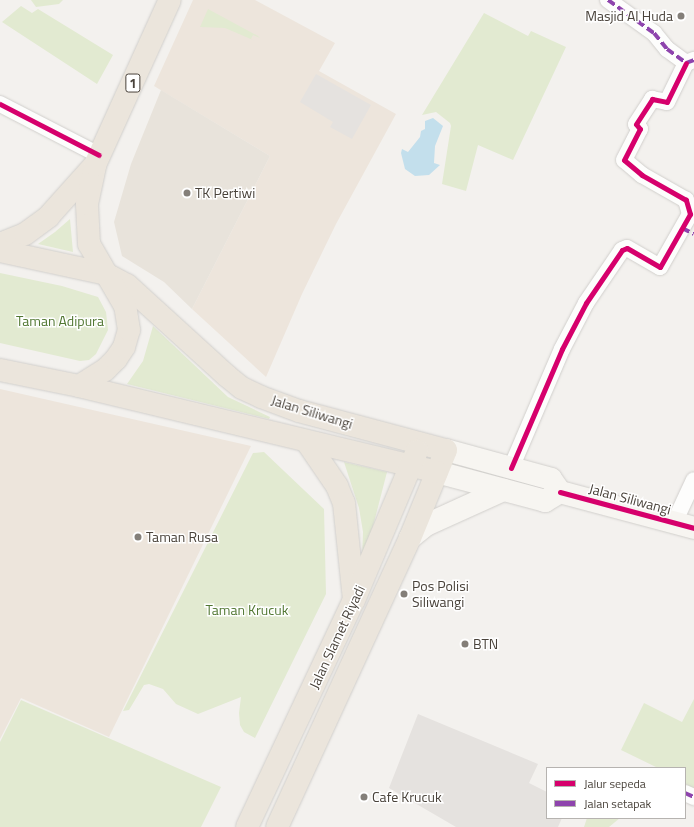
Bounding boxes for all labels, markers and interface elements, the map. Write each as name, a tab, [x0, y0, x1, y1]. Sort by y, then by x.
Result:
place label: Masjid Al Huda	[585, 8, 673, 24]
marker: Masjid Al Huda	[676, 11, 686, 21]
road number: 1	[125, 72, 141, 94]
place label: TK Pertiwi	[195, 185, 255, 201]
marker: TK Pertiwi	[182, 188, 192, 198]
park label: Taman Adipura	[16, 313, 104, 329]
street label: Jalan Siliwangi	[269, 392, 355, 432]
street label: Jalan Siliwangi	[587, 480, 673, 518]
place label: Taman Rusa	[146, 529, 218, 545]
marker: Taman Rusa	[133, 532, 143, 542]
place label: Pos Polisi Siliwangi	[412, 578, 469, 610]
street label: Jalan Slamet Riyadi	[306, 583, 368, 691]
marker: Pos Polisi Siliwangi	[399, 589, 409, 599]
park label: Taman Krucuk	[206, 602, 288, 618]
place label: BTN	[473, 636, 498, 652]
marker: BTN	[460, 639, 470, 649]
legend	[546, 767, 686, 819]
text: Jalur sepeda	[584, 774, 646, 793]
place label: Cafe Krucuk	[372, 789, 442, 805]
marker: Cafe Krucuk	[359, 792, 369, 802]
text: Jalan setapak	[584, 794, 651, 813]

